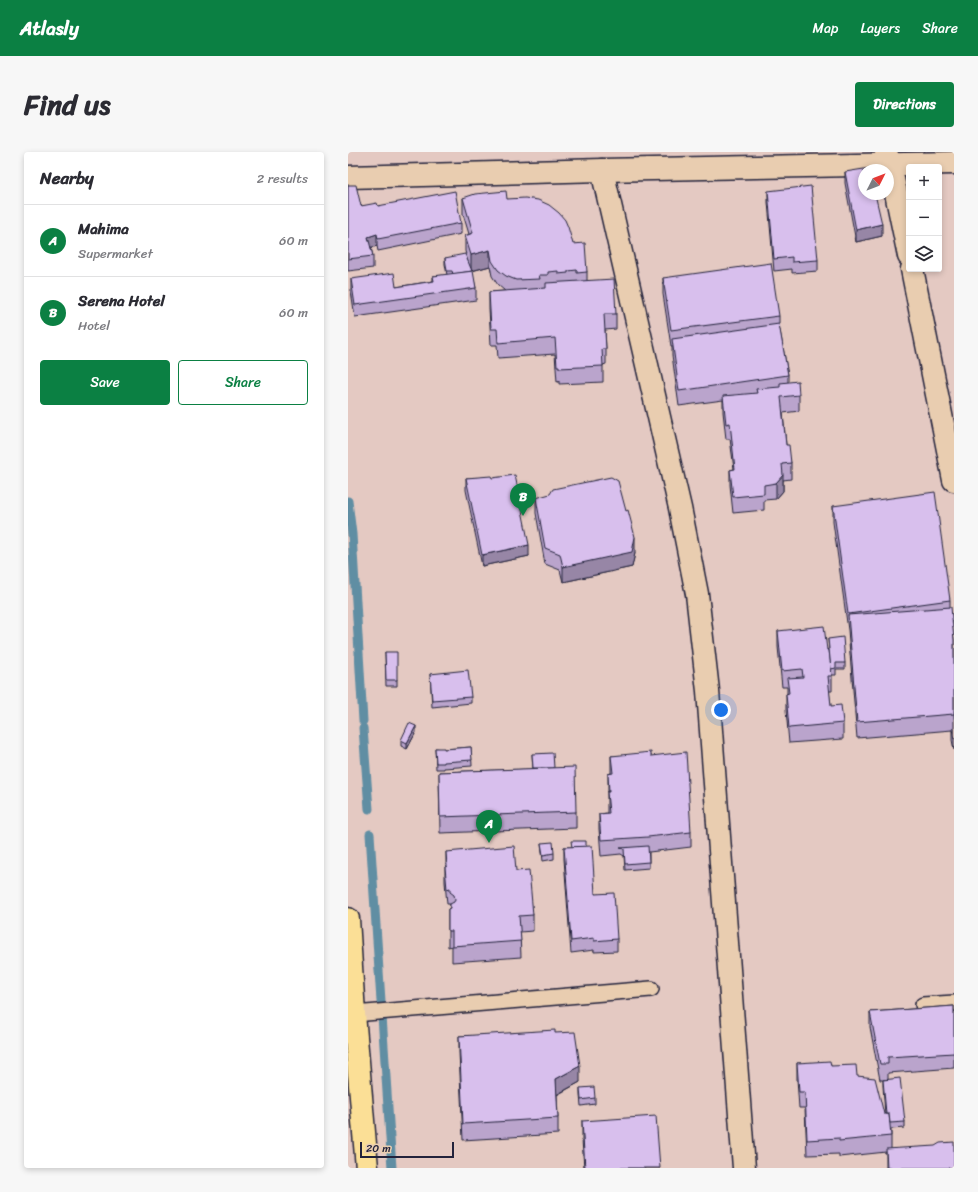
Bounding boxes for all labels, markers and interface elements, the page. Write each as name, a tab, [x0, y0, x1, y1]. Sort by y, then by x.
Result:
text: Atlasly	[20, 12, 79, 45]
text: Map	[813, 16, 838, 41]
text: Layers	[860, 16, 900, 41]
text: Share	[922, 16, 958, 41]
text: Find us	[24, 80, 111, 129]
button: Directions	[855, 82, 954, 127]
text: Nearby	[40, 163, 94, 193]
north arrow	[858, 164, 894, 200]
map controls	[906, 164, 942, 272]
button: +	[906, 164, 942, 200]
text: 2 results	[257, 167, 308, 190]
button: −	[906, 200, 942, 236]
text: Mahima	[78, 216, 129, 242]
text: A	[49, 229, 57, 252]
text: 60 m	[279, 229, 308, 252]
button: layers	[906, 236, 942, 272]
text: Supermarket	[78, 242, 153, 265]
text: Serena Hotel	[78, 288, 165, 314]
text: B	[49, 301, 57, 324]
text: 60 m	[279, 301, 308, 324]
text: Hotel	[78, 314, 110, 337]
button: Save	[40, 360, 170, 405]
button: Share	[178, 360, 308, 405]
pin: B	[510, 483, 536, 516]
your location	[711, 700, 731, 720]
pin: A	[476, 810, 502, 843]
text: 20 m	[366, 1139, 391, 1158]
scale bar	[360, 1140, 454, 1159]

